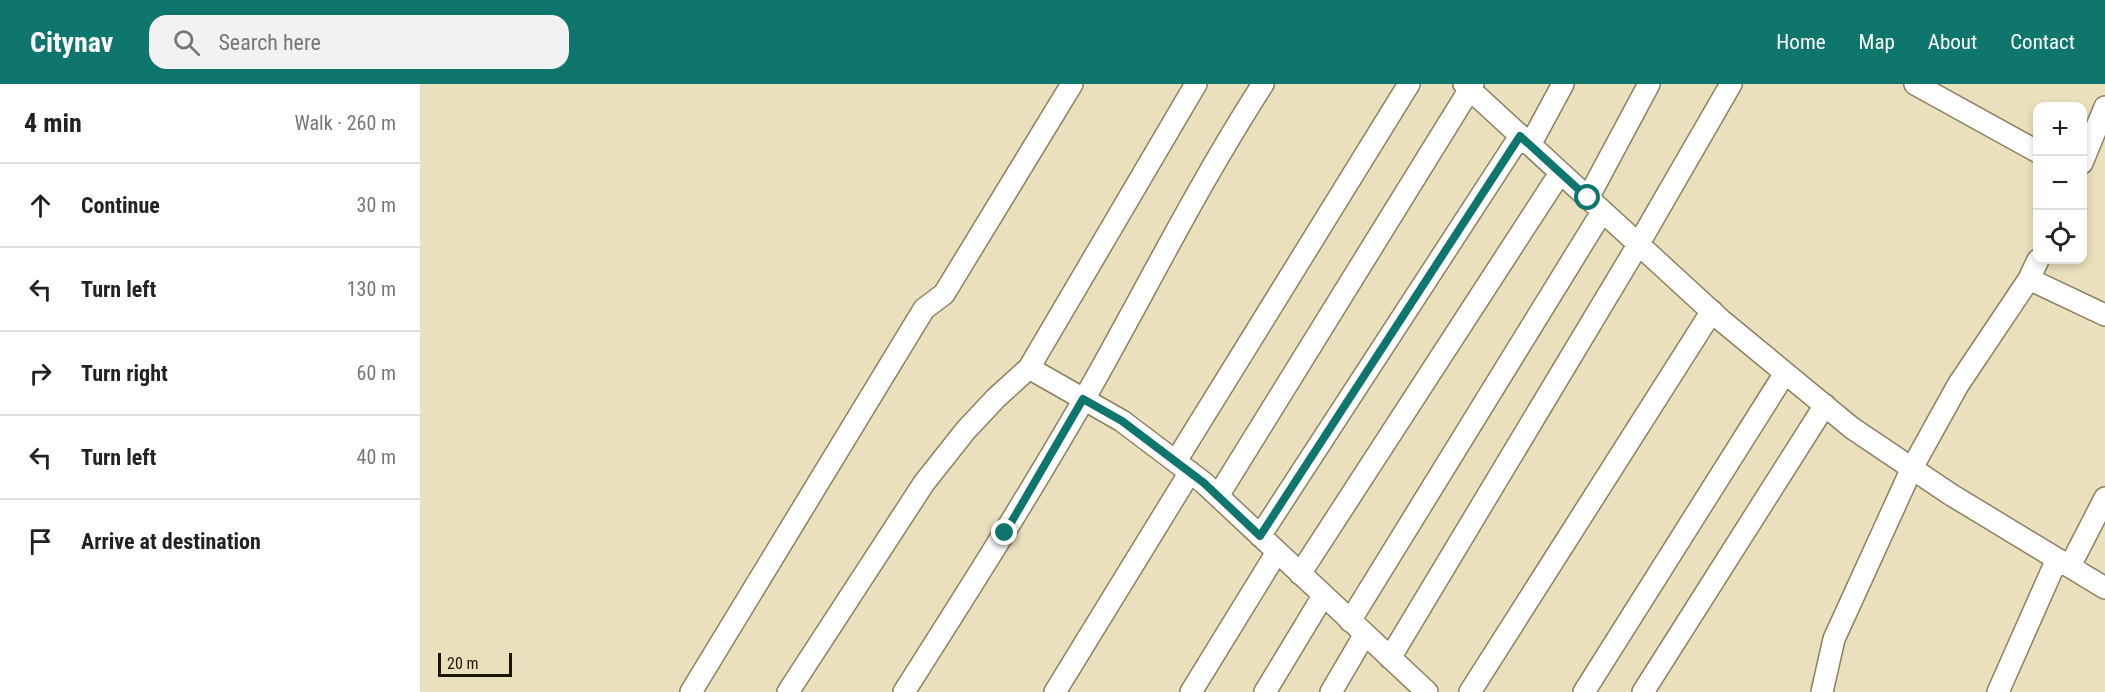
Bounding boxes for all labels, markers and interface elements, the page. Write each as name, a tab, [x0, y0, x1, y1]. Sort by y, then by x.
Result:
search box	[149, 15, 569, 69]
text: Citynav	[30, 26, 113, 59]
icon: search	[170, 26, 203, 59]
text: Search here	[218, 30, 321, 55]
text: Home	[1776, 30, 1826, 54]
text: Map	[1859, 30, 1895, 54]
text: About	[1928, 30, 1977, 54]
text: Contact	[2010, 30, 2075, 54]
map controls	[2033, 102, 2087, 264]
button: +	[2033, 102, 2087, 156]
text: 4 min	[24, 108, 82, 138]
text: Walk · 260 m	[295, 111, 396, 135]
button: −	[2033, 156, 2087, 210]
route start	[1574, 184, 1600, 210]
icon: ahead	[24, 189, 57, 222]
text: Continue	[81, 193, 160, 218]
text: 30 m	[357, 193, 396, 217]
button: locate	[2033, 210, 2087, 264]
icon: left	[24, 273, 57, 306]
text: Turn left	[81, 277, 156, 302]
text: 130 m	[347, 277, 396, 301]
icon: right	[24, 357, 57, 390]
text: Turn right	[81, 361, 168, 386]
text: 60 m	[357, 361, 396, 385]
icon: left	[24, 441, 57, 474]
text: Turn left	[81, 445, 156, 470]
text: 40 m	[357, 445, 396, 469]
route end	[991, 519, 1017, 545]
icon: arrive	[24, 525, 57, 558]
text: Arrive at destination	[81, 529, 261, 554]
scale bar	[438, 650, 512, 678]
text: 20 m	[447, 654, 479, 673]

